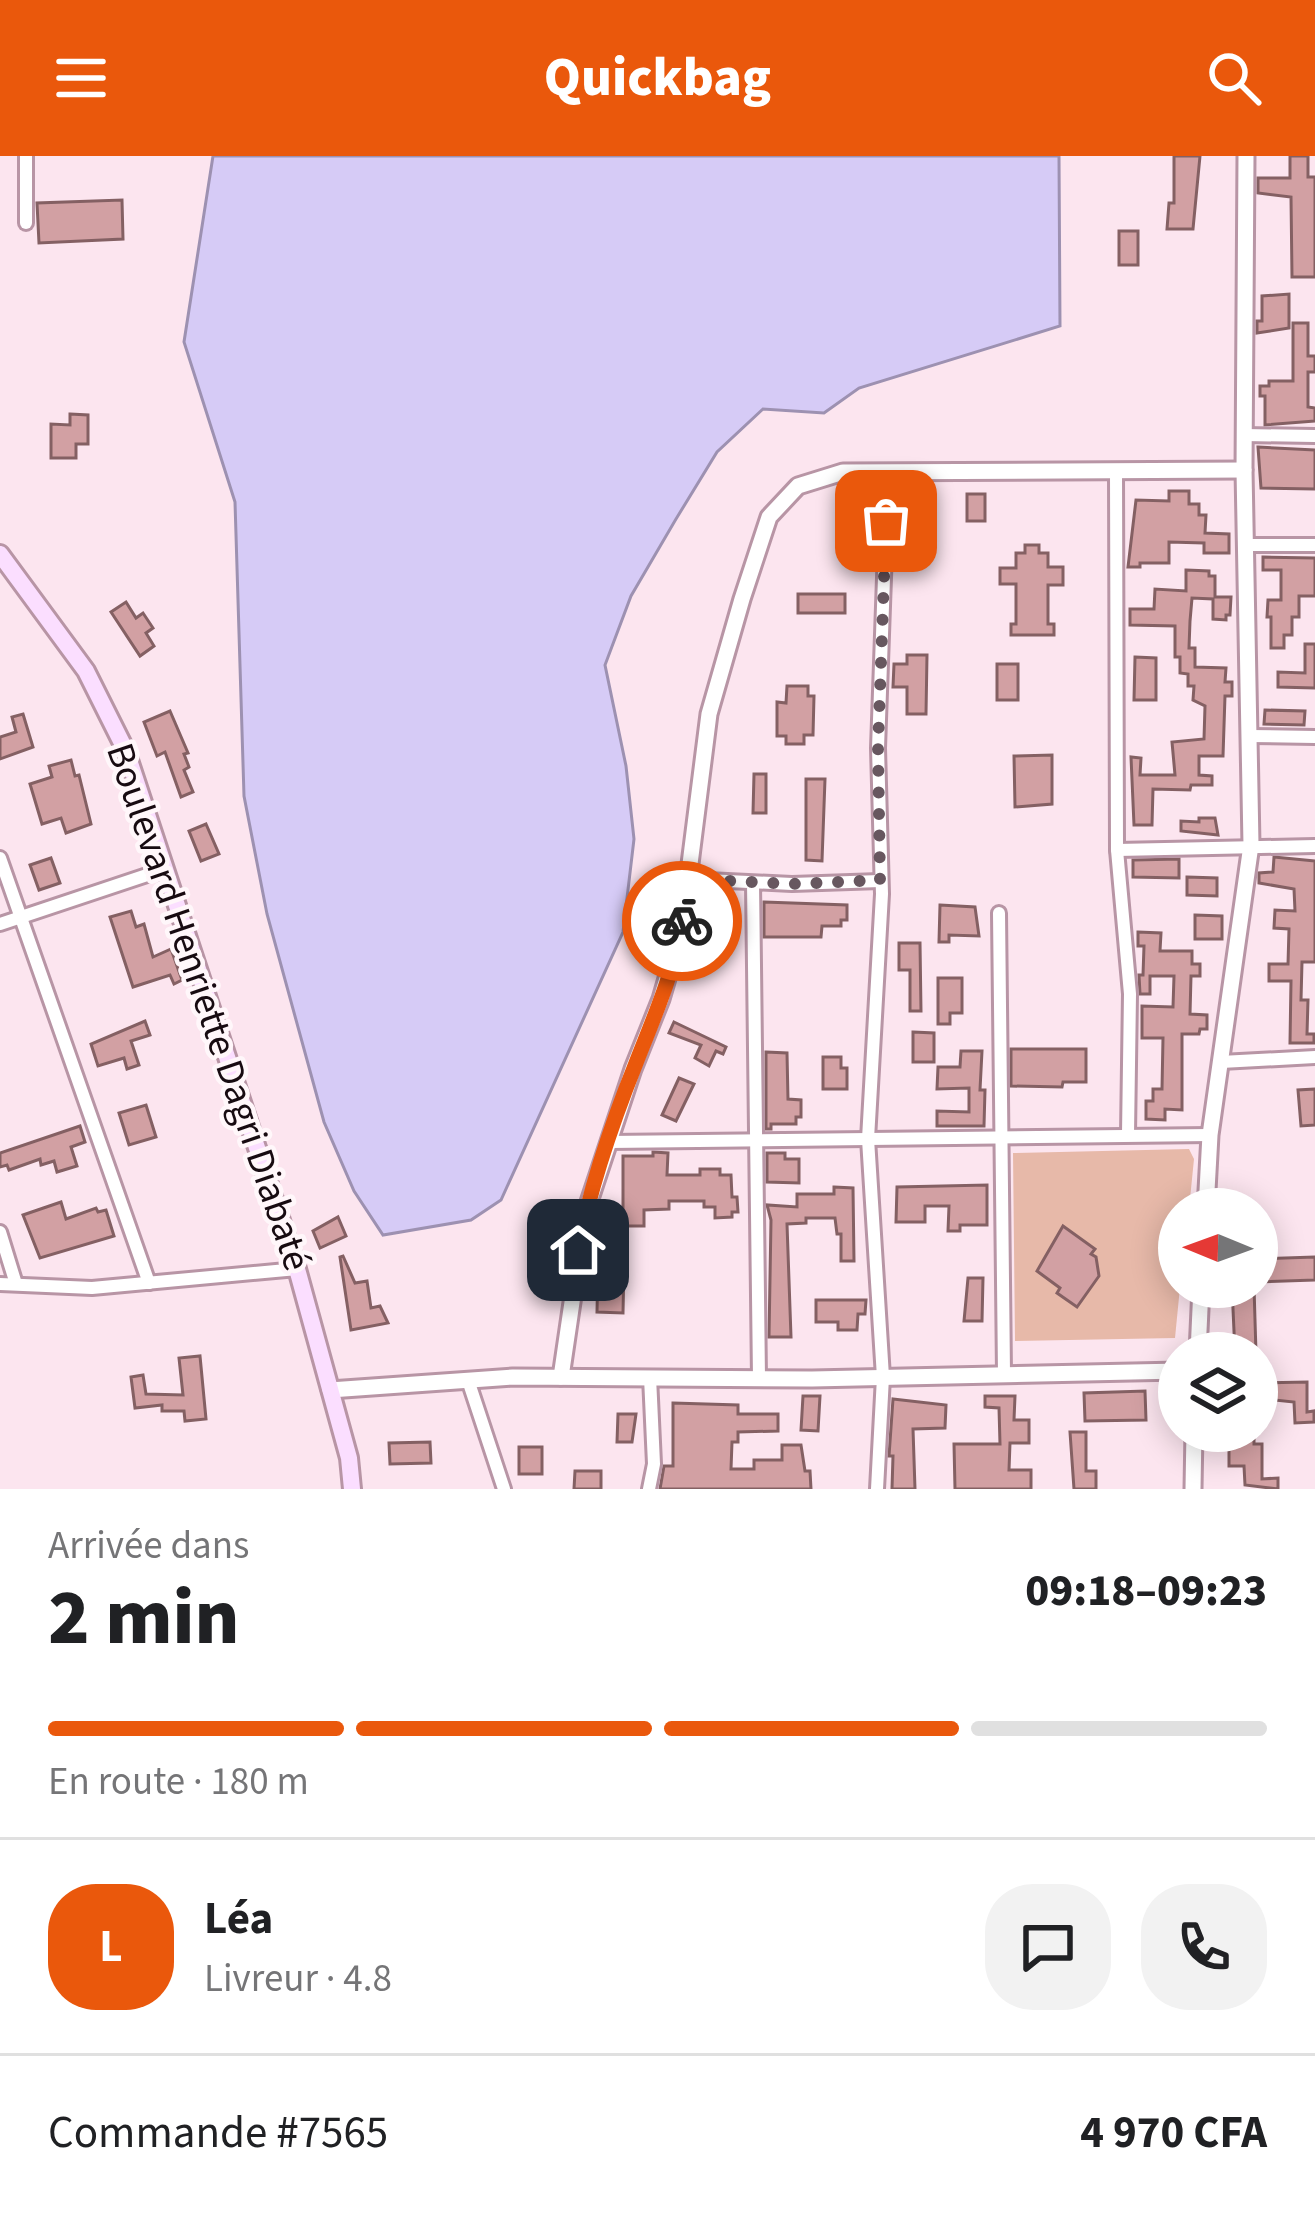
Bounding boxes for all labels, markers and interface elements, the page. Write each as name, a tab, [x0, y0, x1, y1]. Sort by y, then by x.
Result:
text: Quickbag	[544, 40, 771, 117]
icon: menu	[48, 45, 114, 111]
icon: search	[1201, 45, 1267, 111]
pin	[835, 470, 937, 572]
icon: bag	[853, 488, 919, 554]
street label: Boulevard Henriette Dagri Diabaté	[91, 736, 325, 1278]
courier	[622, 861, 742, 981]
icon: bike	[649, 888, 715, 954]
north arrow	[1158, 1188, 1278, 1308]
map controls	[1158, 1188, 1278, 1452]
pin	[527, 1199, 629, 1301]
icon: home	[545, 1217, 611, 1283]
button: layers	[1158, 1332, 1278, 1452]
text: Arrivée dans	[48, 1518, 249, 1574]
text: 09:18–09:23	[1025, 1559, 1267, 1623]
text: 2 min	[48, 1563, 240, 1674]
text: En route · 180 m	[48, 1754, 309, 1810]
button: chat	[985, 1884, 1111, 2010]
button: phone	[1141, 1884, 1267, 2010]
text: Léa	[204, 1887, 273, 1951]
text: L	[99, 1915, 123, 1979]
text: Livreur · 4.8	[204, 1951, 392, 2007]
text: Commande #7565	[48, 2101, 388, 2165]
text: 4 970 CFA	[1080, 2101, 1267, 2165]

